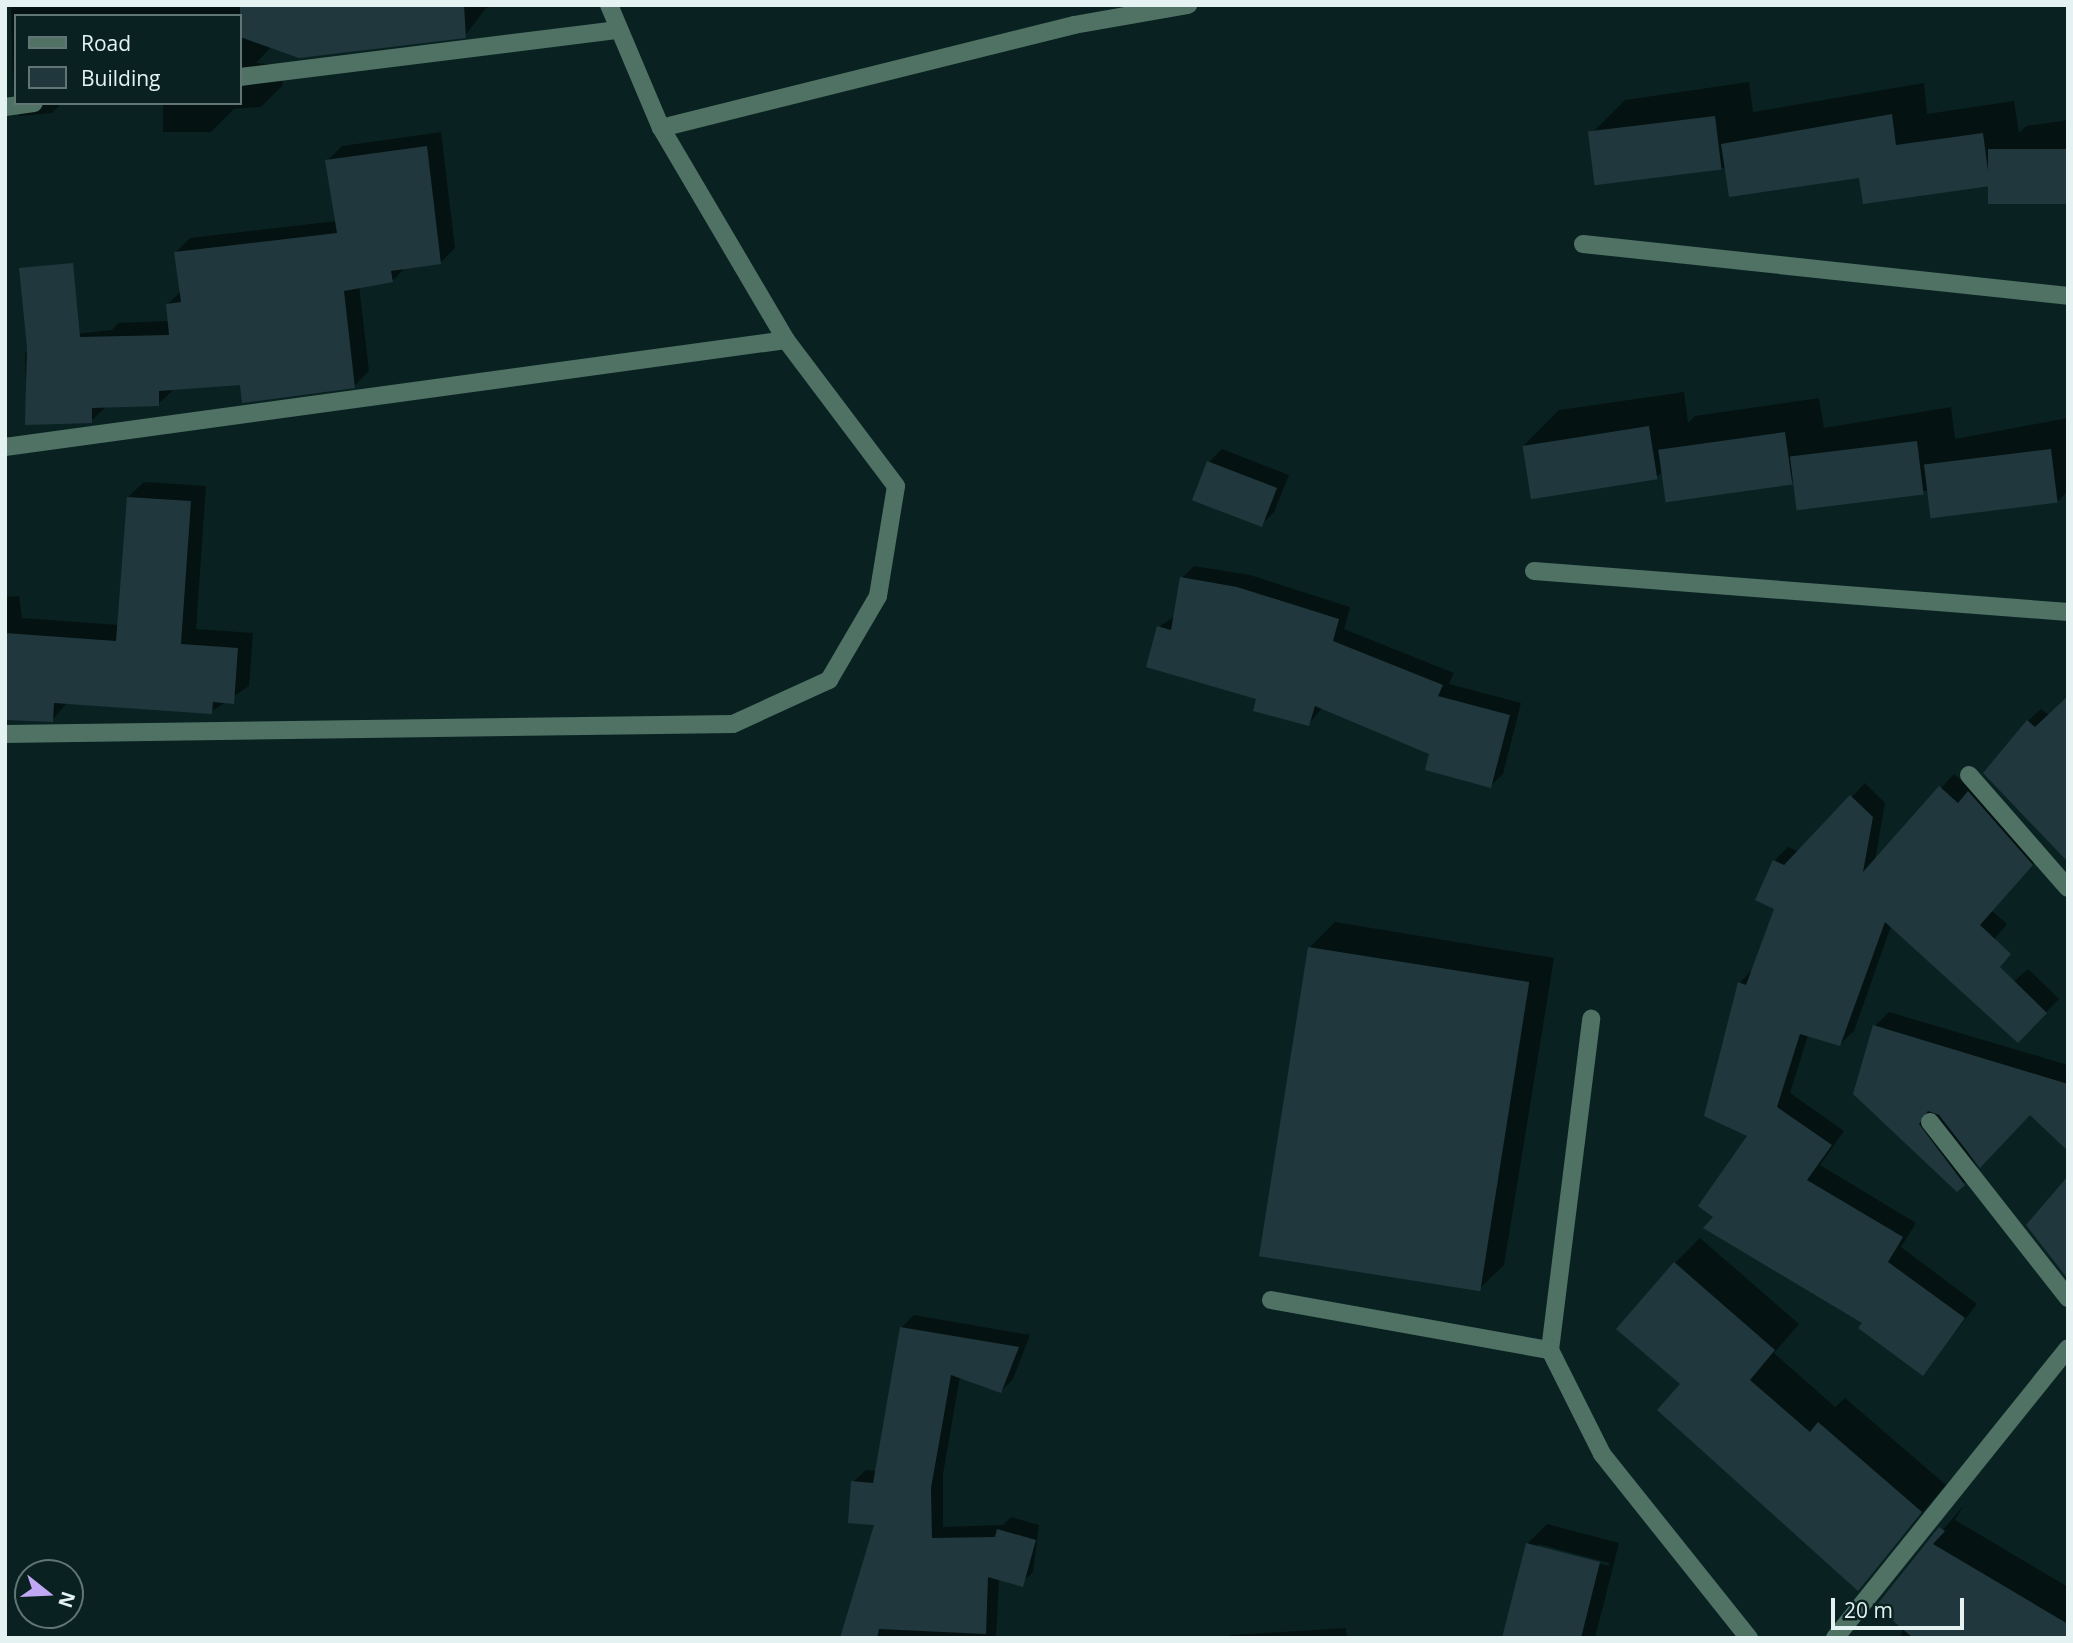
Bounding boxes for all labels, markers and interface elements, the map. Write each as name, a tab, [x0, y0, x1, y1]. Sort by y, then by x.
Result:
legend	[14, 14, 242, 105]
text: Road	[81, 29, 131, 57]
text: Building	[81, 64, 160, 92]
north arrow	[14, 1559, 84, 1629]
scale bar	[1835, 1584, 1968, 1628]
text: N	[52, 1588, 82, 1611]
text: 20 m	[1844, 1596, 1893, 1624]

